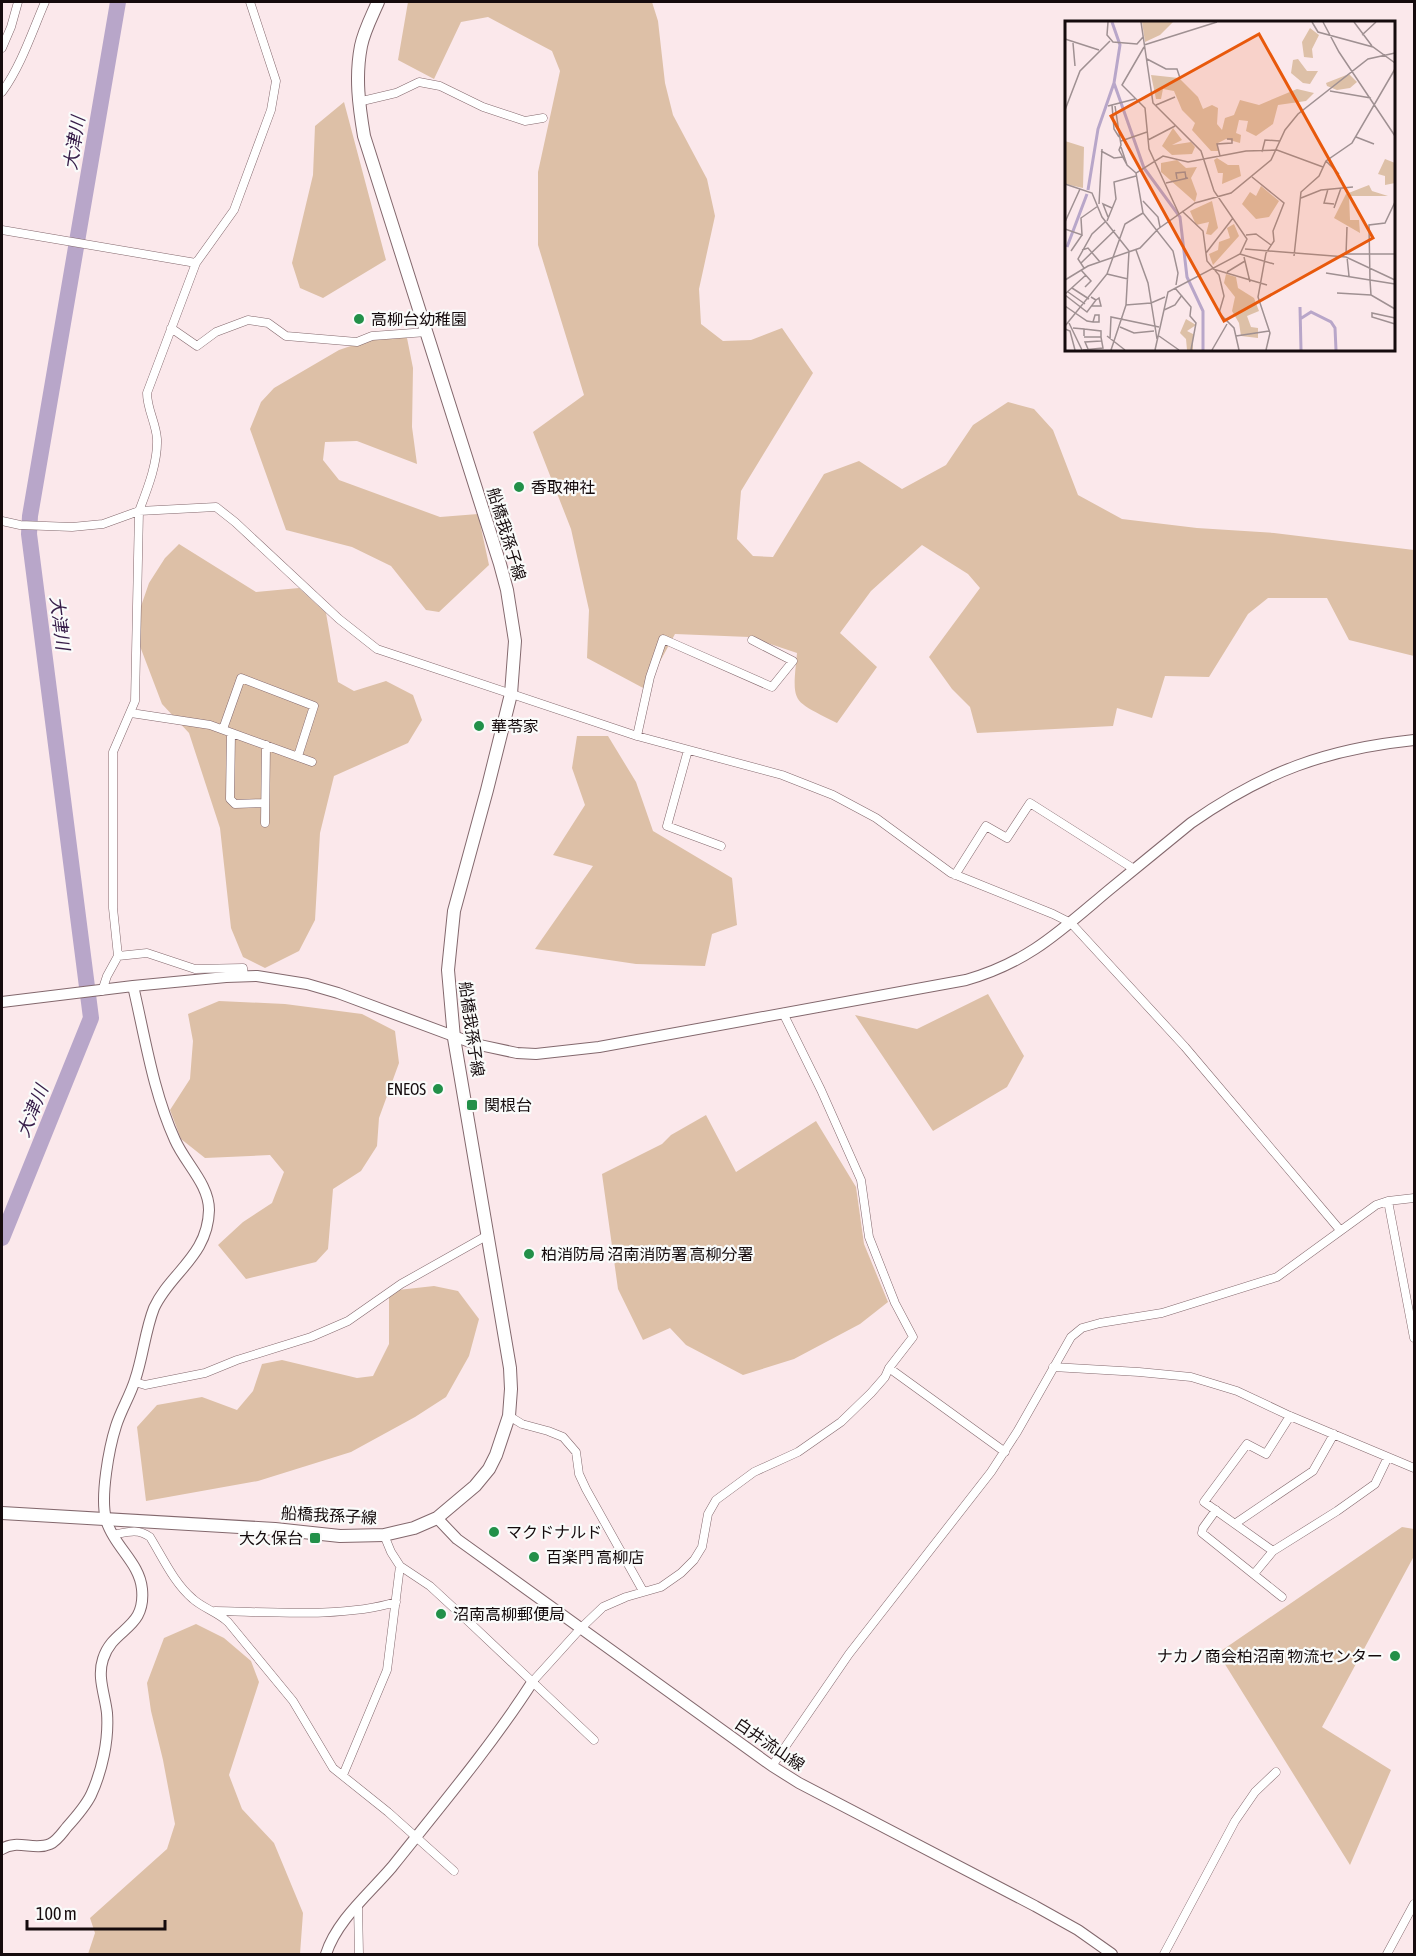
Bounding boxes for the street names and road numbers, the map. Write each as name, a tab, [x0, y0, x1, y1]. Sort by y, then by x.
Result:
street label: 船橋我孫子線	[484, 485, 530, 583]
street label: 船橋我孫子線	[456, 980, 488, 1078]
street label: 船橋我孫子線	[281, 1503, 377, 1527]
street label: 白井流山線	[732, 1714, 808, 1774]

